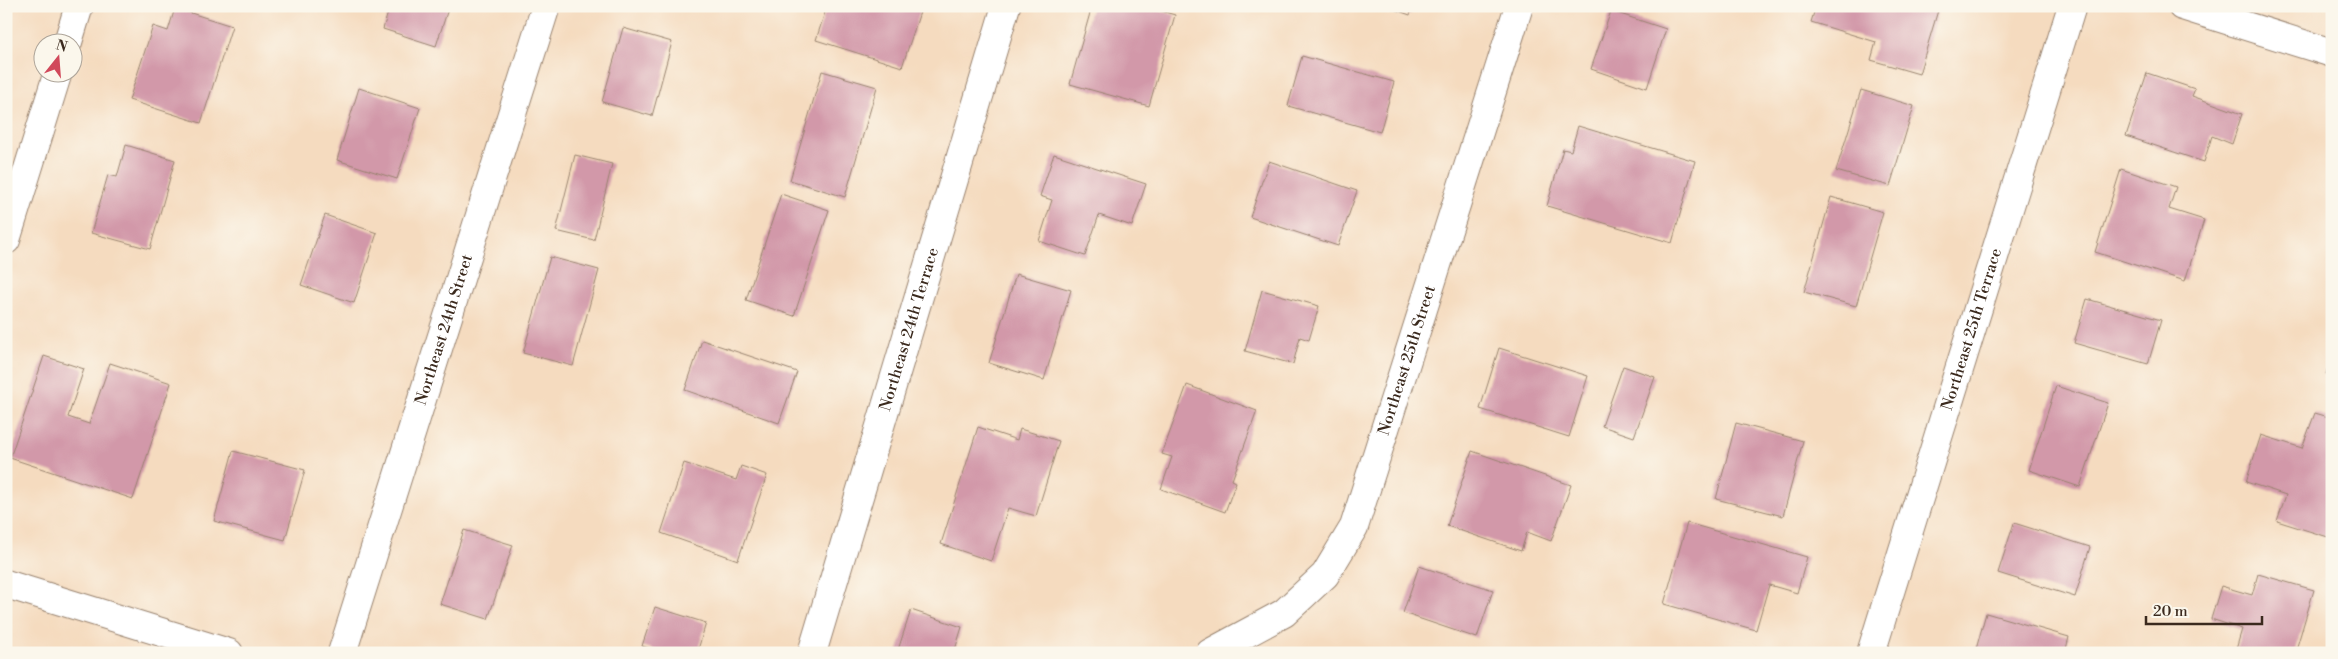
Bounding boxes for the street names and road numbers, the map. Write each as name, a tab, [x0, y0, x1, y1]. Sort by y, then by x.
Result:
street label: Northeast 24th Terrace	[875, 245, 943, 413]
street label: Northeast 25th Terrace	[1937, 246, 2006, 413]
street label: Northeast 24th Street	[411, 252, 477, 407]
street label: Northeast 25th Street	[1374, 283, 1440, 438]

